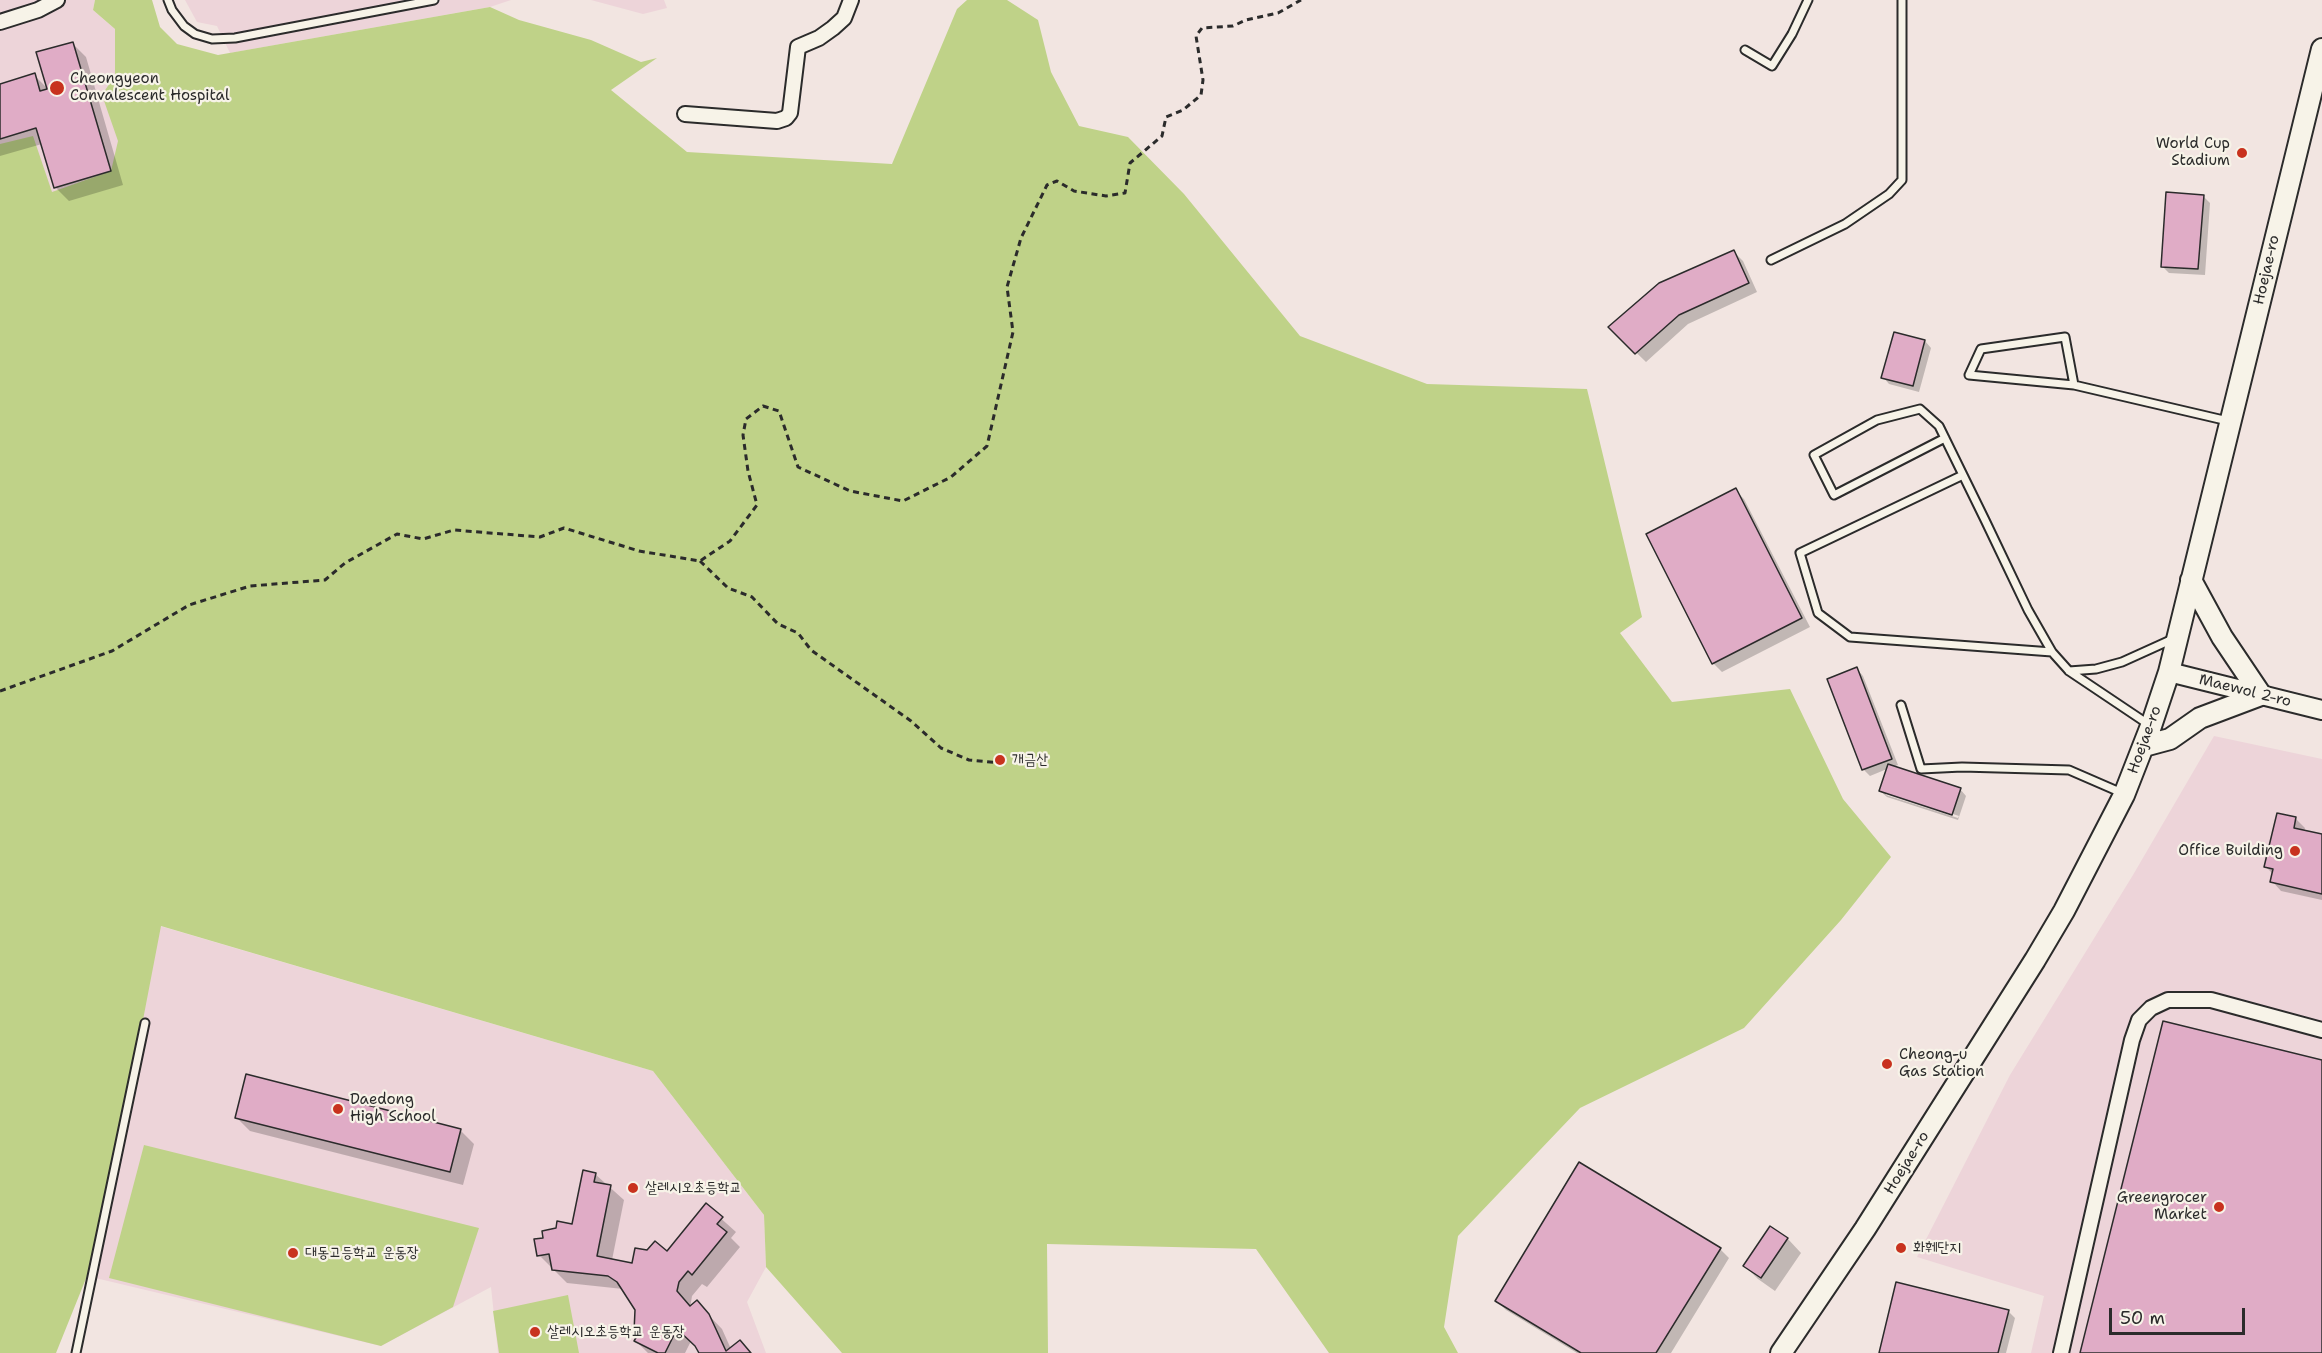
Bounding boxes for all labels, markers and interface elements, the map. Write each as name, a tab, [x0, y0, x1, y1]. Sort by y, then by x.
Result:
place label: Cheongyeon Convalescent Hospital	[70, 70, 229, 105]
marker: Cheongyeon Convalescent Hospital	[48, 79, 66, 97]
place label: World Cup Stadium	[2156, 135, 2230, 170]
marker: World Cup Stadium	[2235, 146, 2249, 160]
street label: Hoejae-ro	[2250, 233, 2284, 307]
street label: Maewol 2-ro	[2197, 671, 2293, 711]
street label: Hoejae-ro	[2124, 704, 2166, 776]
place label: 개금산	[1012, 751, 1048, 769]
marker: 개금산	[993, 753, 1007, 767]
place label: Office Building	[2178, 842, 2283, 860]
marker: Office Building	[2288, 844, 2302, 858]
place label: Cheong-u Gas Station	[1899, 1046, 1984, 1081]
marker: Cheong-u Gas Station	[1880, 1057, 1894, 1071]
place label: Daedong High School	[350, 1091, 436, 1126]
marker: Daedong High School	[331, 1102, 345, 1116]
street label: Hoejae-ro	[1881, 1128, 1933, 1198]
place label: 살레시오초등학교	[645, 1179, 742, 1197]
marker: 살레시오초등학교	[626, 1181, 640, 1195]
place label: Greengrocer Market	[2117, 1189, 2207, 1224]
marker: Greengrocer Market	[2212, 1200, 2226, 1214]
place label: 화훼단지	[1913, 1239, 1961, 1257]
marker: 화훼단지	[1894, 1241, 1908, 1255]
place label: 대동고등학교 운동장	[305, 1244, 419, 1262]
marker: 대동고등학교 운동장	[286, 1246, 300, 1260]
scale bar	[2112, 1296, 2248, 1334]
text: 50 m	[2120, 1306, 2165, 1330]
place label: 살레시오초등학교 운동장	[547, 1323, 685, 1341]
marker: 살레시오초등학교 운동장	[528, 1325, 542, 1339]

